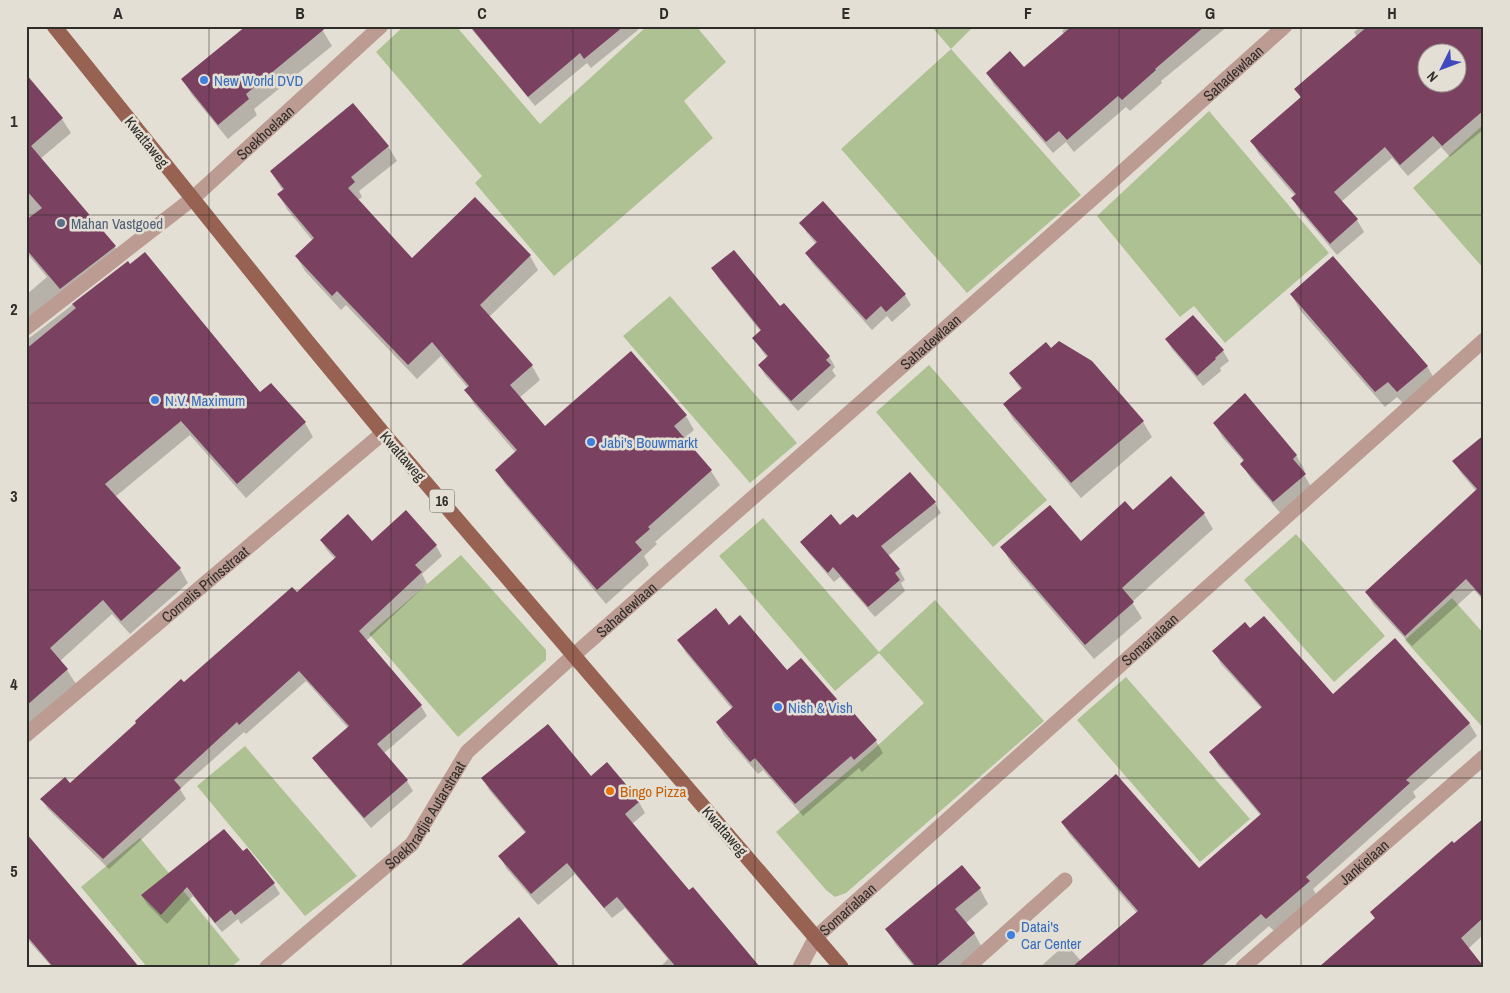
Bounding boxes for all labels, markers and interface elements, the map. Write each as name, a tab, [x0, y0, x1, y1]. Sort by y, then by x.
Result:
text: A	[113, 2, 123, 24]
text: B	[295, 2, 305, 24]
text: C	[477, 2, 487, 24]
text: D	[659, 2, 669, 24]
text: E	[842, 2, 851, 24]
text: F	[1024, 2, 1032, 24]
text: G	[1205, 2, 1215, 24]
text: H	[1387, 2, 1397, 24]
street label: Sahadewlaan	[1198, 40, 1268, 105]
north arrow	[1418, 42, 1468, 92]
text: N	[1423, 68, 1442, 86]
place label: New World DVD	[214, 70, 303, 91]
marker: New World DVD	[198, 74, 210, 86]
street label: Soekhoelaan	[231, 100, 298, 164]
text: 1	[10, 110, 18, 132]
street label: Kwattaweg	[120, 112, 174, 172]
place label: Mahan Vastgoed	[71, 213, 163, 234]
marker: Mahan Vastgoed	[55, 217, 67, 229]
text: 2	[10, 298, 18, 320]
street label: Sahadewlaan	[895, 309, 965, 374]
place label: N.V. Maximum	[165, 390, 245, 411]
marker: N.V. Maximum	[149, 394, 161, 406]
street label: Kwattaweg	[375, 426, 431, 486]
place label: Jabi's Bouwmarkt	[601, 432, 698, 453]
marker: Jabi's Bouwmarkt	[585, 436, 597, 448]
text: 3	[10, 485, 18, 507]
road number: 16	[430, 490, 454, 512]
street label: Cornelis Prinsstraat	[156, 540, 253, 627]
street label: Sahadewlaan	[591, 577, 661, 642]
street label: Somarialaan	[1116, 608, 1182, 670]
text: 4	[10, 673, 18, 695]
place label: Nish & Vish	[788, 697, 853, 718]
marker: Nish & Vish	[772, 701, 784, 713]
street label: Soekhradjie Autarstraat	[380, 756, 470, 874]
place label: Bingo Pizza	[620, 781, 686, 802]
marker: Bingo Pizza	[604, 785, 616, 797]
street label: Kwattaweg	[697, 801, 753, 861]
street label: Jankielaan	[1334, 834, 1393, 889]
text: 5	[10, 860, 18, 882]
street label: Somarialaan	[814, 878, 880, 940]
place label: Datai's Car Center	[1021, 916, 1081, 954]
marker: Datai's Car Center	[1005, 929, 1017, 941]

